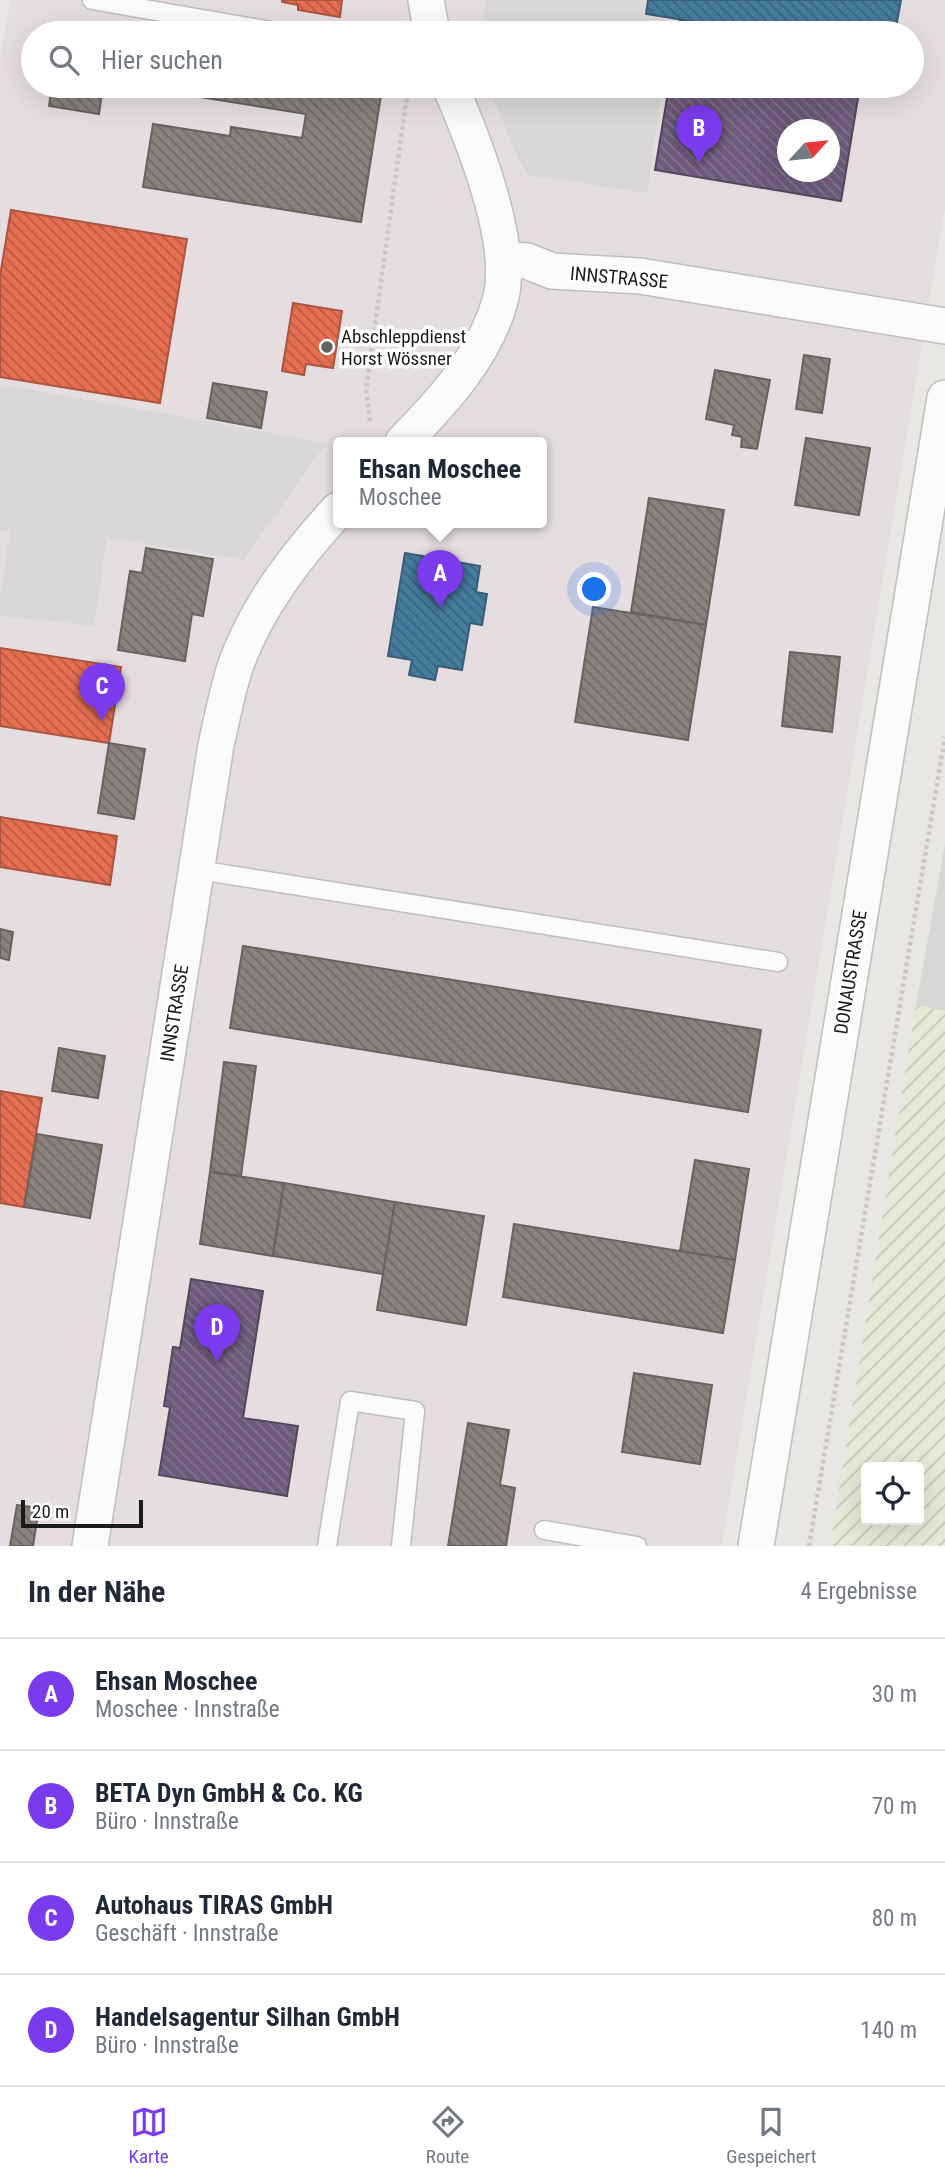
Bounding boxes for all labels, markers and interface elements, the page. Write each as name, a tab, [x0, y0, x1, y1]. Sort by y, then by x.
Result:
search box	[21, 21, 924, 98]
icon: search	[45, 41, 83, 79]
text: Hier suchen	[101, 45, 223, 75]
pin: B	[676, 105, 722, 163]
north arrow	[777, 119, 840, 182]
street label: INNSTRASSE	[569, 262, 669, 293]
place label: Abschleppdienst Horst Wössner	[341, 325, 466, 370]
marker: Abschleppdienst Horst Wössner	[319, 339, 335, 355]
popup	[333, 437, 547, 528]
text: Ehsan Moschee	[359, 454, 521, 484]
text: Moschee	[359, 484, 441, 511]
pin: A	[417, 550, 463, 608]
your location	[577, 572, 611, 606]
pin: C	[79, 663, 125, 721]
street label: DONAUSTRASSE	[829, 908, 872, 1036]
street label: INNSTRASSE	[155, 963, 194, 1063]
pin: D	[194, 1304, 240, 1362]
map controls	[861, 1462, 924, 1525]
button: locate	[861, 1462, 924, 1525]
scale bar	[21, 1497, 144, 1529]
text: 20 m	[32, 1500, 69, 1523]
text: In der Nähe	[28, 1574, 165, 1609]
text: 4 Ergebnisse	[800, 1578, 917, 1605]
text: Ehsan Moschee	[95, 1666, 258, 1696]
text: A	[44, 1681, 58, 1708]
text: 30 m	[872, 1681, 917, 1708]
text: Moschee · Innstraße	[95, 1696, 280, 1723]
text: BETA Dyn GmbH & Co. KG	[95, 1778, 363, 1808]
text: B	[45, 1793, 57, 1820]
text: 70 m	[872, 1793, 917, 1820]
text: Büro · Innstraße	[95, 1808, 239, 1835]
text: Autohaus TIRAS GmbH	[95, 1890, 333, 1920]
text: C	[44, 1905, 58, 1932]
text: 80 m	[872, 1905, 917, 1932]
text: Geschäft · Innstraße	[95, 1920, 279, 1947]
text: Handelsagentur Silhan GmbH	[95, 2002, 400, 2032]
text: D	[45, 2017, 58, 2044]
text: 140 m	[860, 2017, 917, 2044]
text: Büro · Innstraße	[95, 2032, 239, 2059]
tab: Karte	[129, 2103, 169, 2168]
tab: Route	[426, 2103, 469, 2168]
tab: Gespeichert	[726, 2103, 816, 2168]

